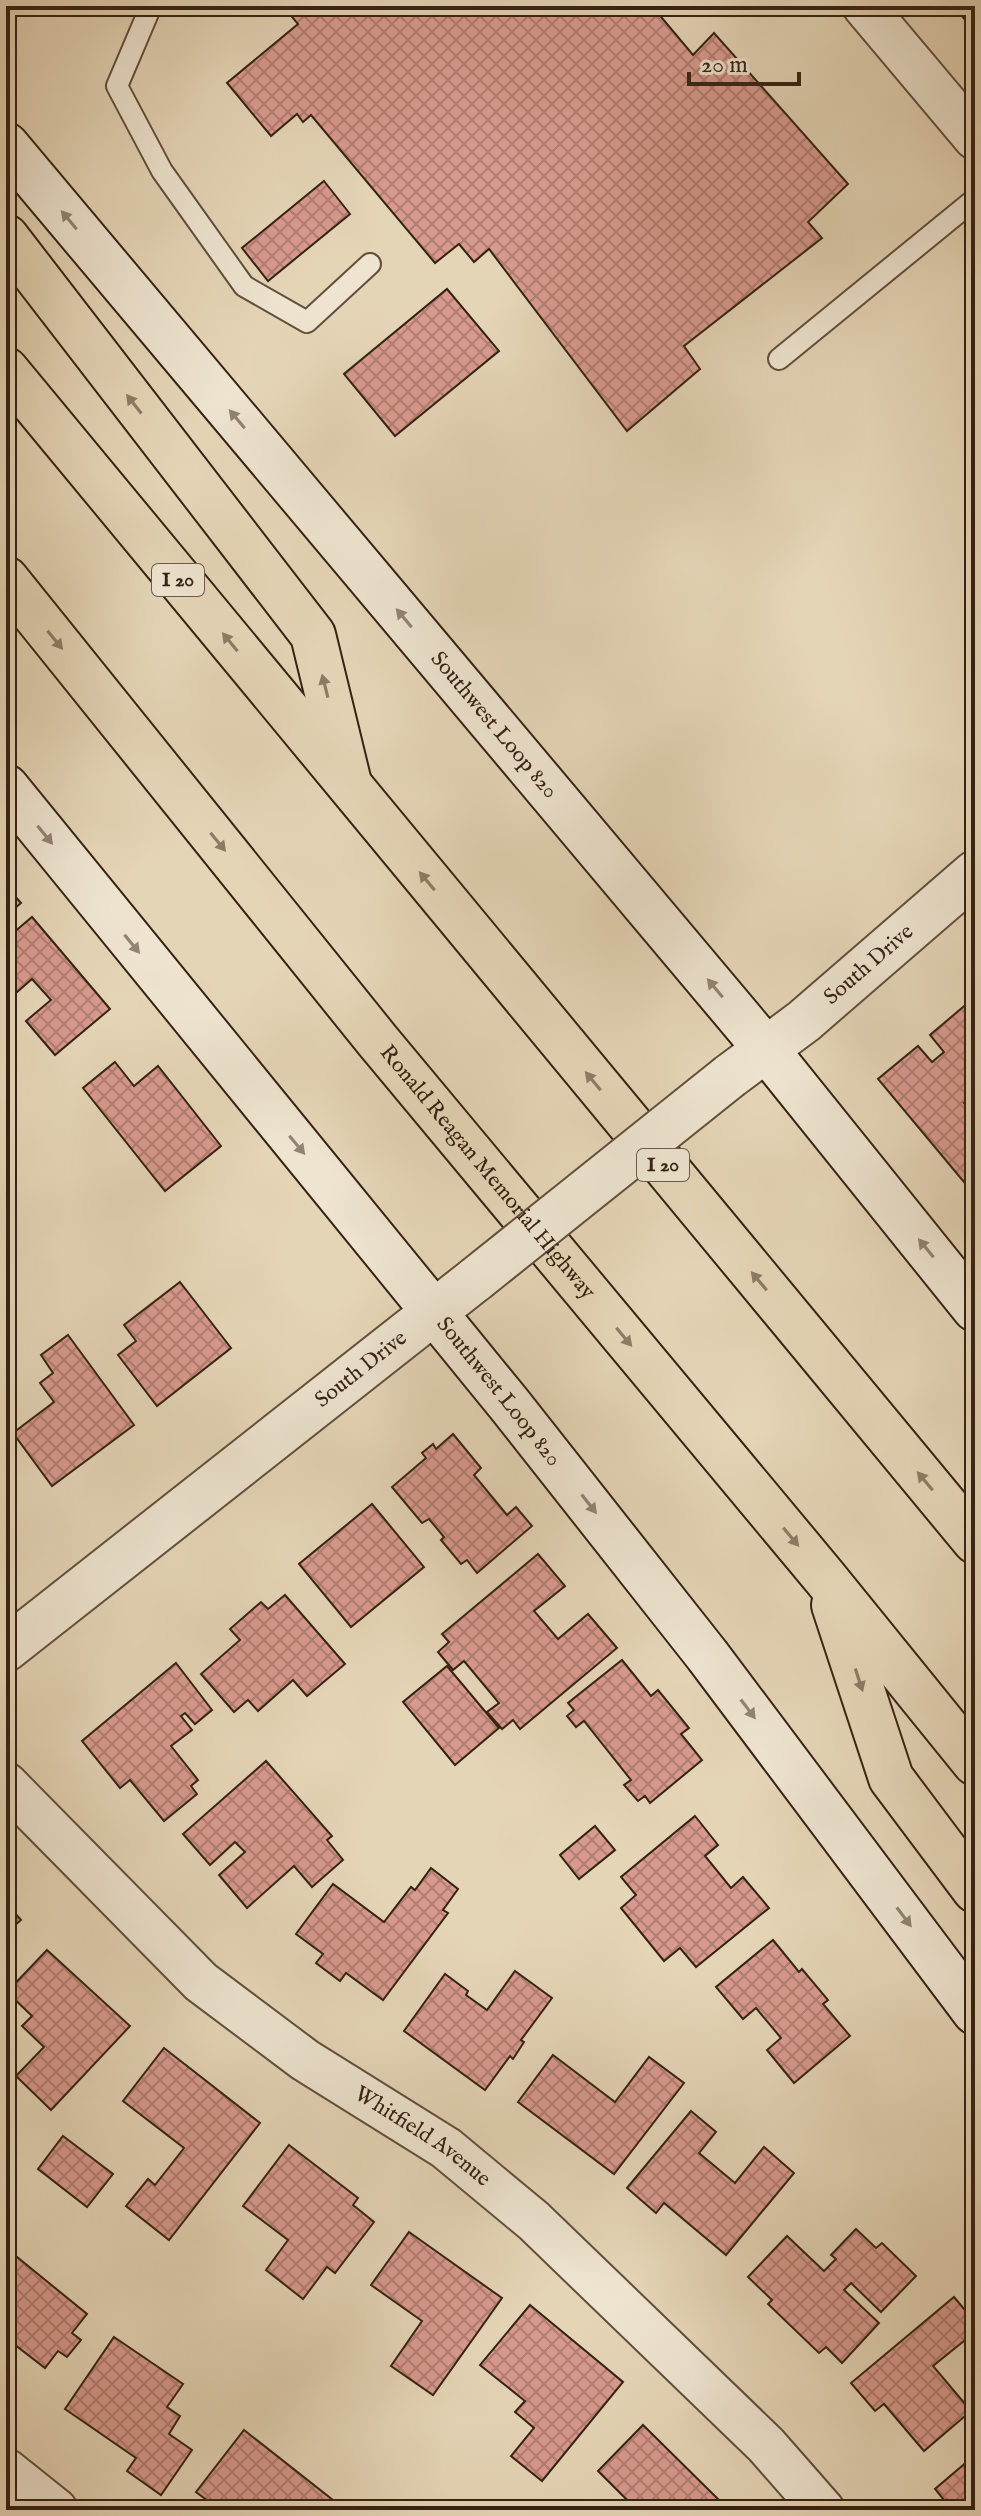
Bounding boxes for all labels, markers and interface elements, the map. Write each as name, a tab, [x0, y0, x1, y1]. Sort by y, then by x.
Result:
scale bar	[689, 36, 799, 86]
text: 20 m	[701, 50, 748, 81]
one-way arrow	[61, 210, 78, 230]
one-way arrow	[127, 394, 143, 414]
one-way arrow	[229, 409, 246, 429]
road number: I 20	[152, 564, 204, 596]
one-way arrow	[396, 608, 413, 628]
one-way arrow	[46, 629, 63, 649]
one-way arrow	[222, 632, 239, 652]
street label: Southwest Loop 820	[424, 646, 564, 805]
one-way arrow	[319, 673, 331, 698]
one-way arrow	[36, 825, 52, 845]
one-way arrow	[209, 832, 226, 852]
one-way arrow	[419, 871, 436, 891]
street label: South Drive	[818, 918, 920, 1011]
one-way arrow	[123, 933, 140, 953]
one-way arrow	[707, 979, 724, 999]
street label: Ronald Reagan Memorial Highway	[373, 1039, 601, 1305]
one-way arrow	[585, 1071, 602, 1091]
one-way arrow	[288, 1134, 305, 1154]
road number: I 20	[637, 1149, 689, 1181]
one-way arrow	[918, 1238, 935, 1258]
one-way arrow	[751, 1271, 768, 1291]
street label: Southwest Loop 820	[430, 1311, 567, 1472]
street label: South Drive	[309, 1324, 413, 1414]
one-way arrow	[615, 1327, 632, 1347]
one-way arrow	[917, 1471, 934, 1491]
one-way arrow	[580, 1494, 596, 1514]
one-way arrow	[782, 1526, 799, 1547]
one-way arrow	[853, 1669, 866, 1693]
one-way arrow	[740, 1699, 756, 1720]
one-way arrow	[896, 1907, 912, 1928]
street label: Whitfield Avenue	[349, 2080, 496, 2193]

